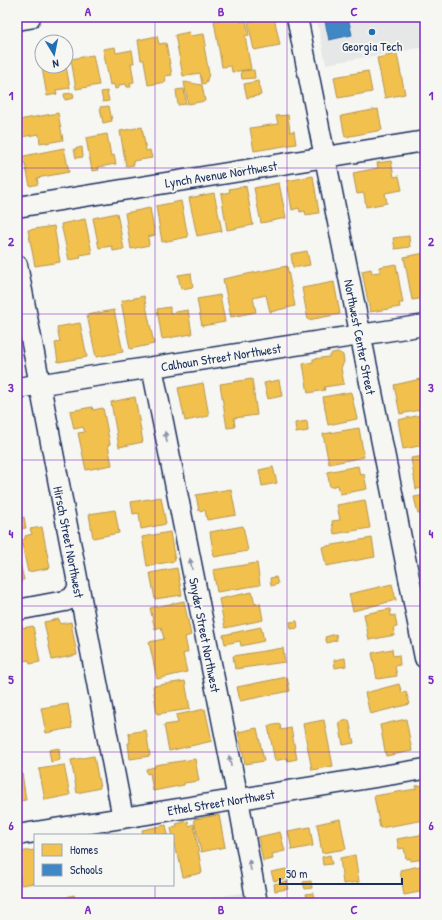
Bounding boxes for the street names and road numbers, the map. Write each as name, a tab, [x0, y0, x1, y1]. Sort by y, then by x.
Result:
street label: Lynch Avenue Northwest	[164, 156, 279, 192]
street label: Northwest Center Street	[340, 278, 380, 397]
street label: Calhoun Street Northwest	[160, 339, 283, 375]
street label: Hirsch Street Northwest	[49, 485, 89, 600]
street label: Snyder Street Northwest	[185, 576, 225, 694]
street label: Ethel Street Northwest	[166, 785, 276, 819]

